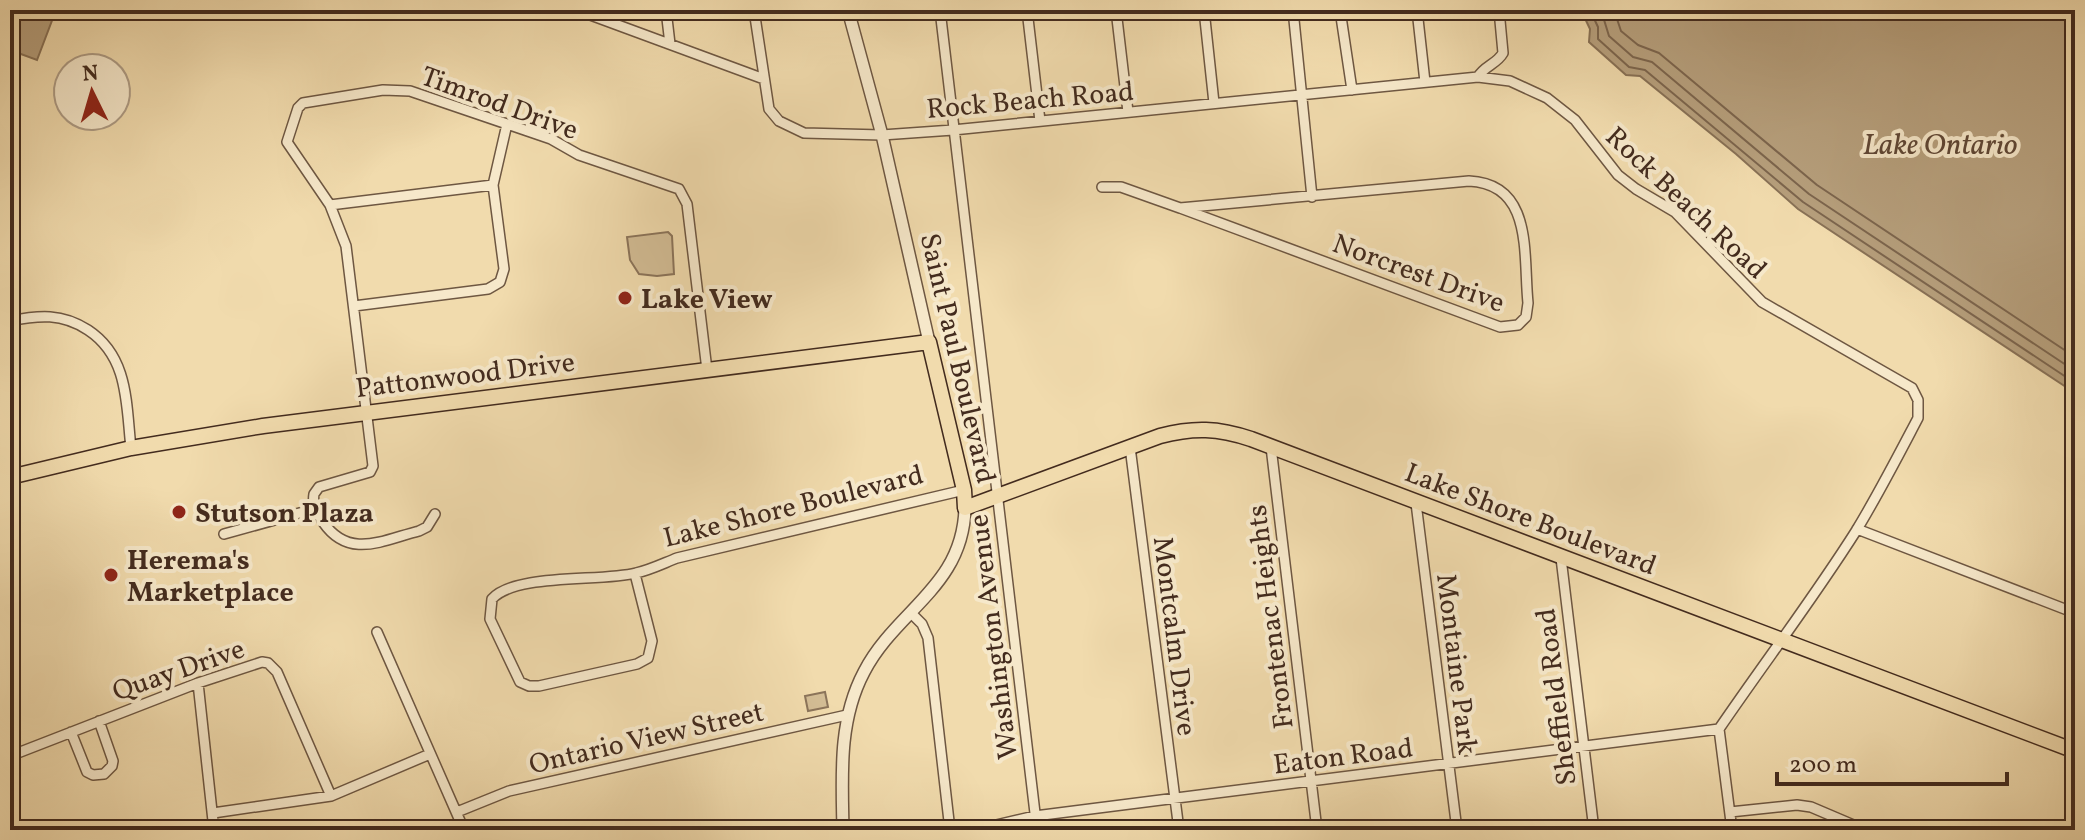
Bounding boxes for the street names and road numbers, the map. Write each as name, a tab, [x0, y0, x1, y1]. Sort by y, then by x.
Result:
street label: Timrod Drive	[415, 58, 583, 151]
street label: Rock Beach Road	[925, 73, 1136, 130]
street label: Rock Beach Road	[1596, 119, 1775, 289]
street label: Norcrest Drive	[1327, 225, 1510, 324]
street label: Saint Paul Boulevard	[909, 230, 1004, 488]
street label: Pattonwood Drive	[354, 344, 577, 409]
street label: Lake Shore Boulevard	[1399, 454, 1662, 586]
street label: Lake Shore Boulevard	[659, 456, 928, 559]
street label: Frontenac Heights	[1238, 502, 1305, 731]
street label: Washington Avenue	[960, 512, 1029, 761]
street label: Montcalm Drive	[1142, 535, 1205, 738]
street label: Montaine Park	[1425, 572, 1486, 757]
street label: Sheffield Road	[1527, 606, 1588, 788]
street label: Quay Drive	[107, 631, 250, 712]
street label: Ontario View Street	[525, 693, 768, 785]
street label: Eaton Road	[1271, 730, 1415, 785]

